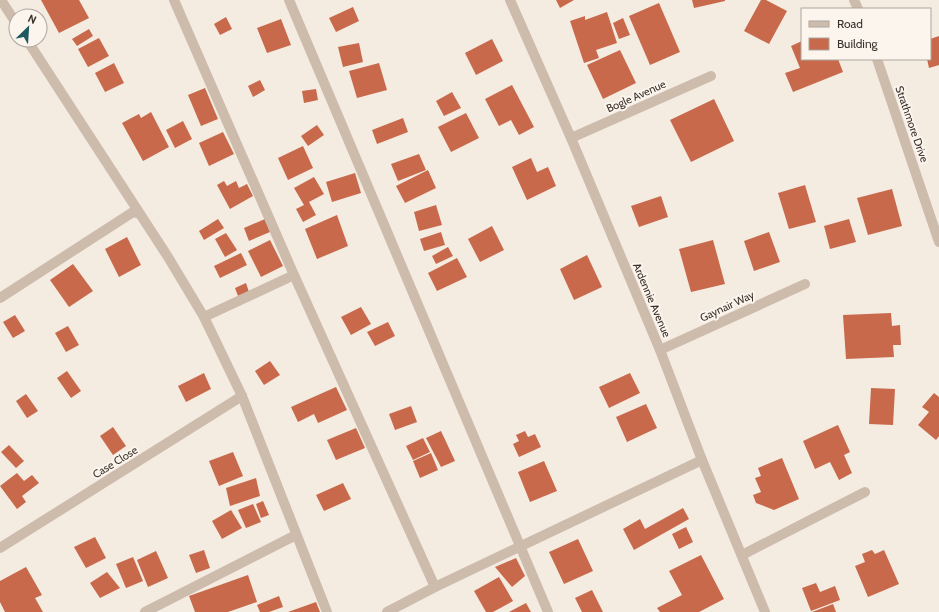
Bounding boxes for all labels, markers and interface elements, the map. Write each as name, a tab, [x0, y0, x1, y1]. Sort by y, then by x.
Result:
north arrow	[8, 8, 48, 48]
legend	[801, 8, 931, 60]
text: N	[26, 11, 39, 27]
text: Road	[837, 16, 863, 31]
text: Building	[837, 36, 879, 51]
street label: Bogle Avenue	[604, 77, 668, 115]
street label: Strathmore Drive	[892, 84, 932, 164]
street label: Ardennie Avenue	[630, 261, 674, 340]
street label: Gaynair Way	[698, 287, 757, 325]
street label: Case Close	[90, 443, 140, 481]

